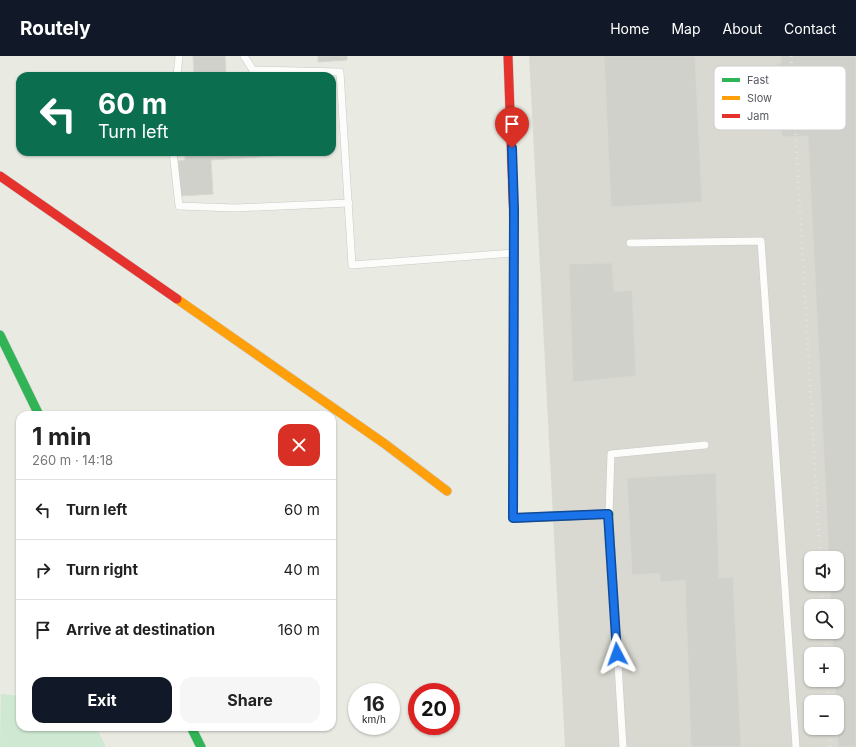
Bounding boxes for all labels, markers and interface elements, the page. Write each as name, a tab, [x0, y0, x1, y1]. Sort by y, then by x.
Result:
text: Routely	[20, 17, 91, 40]
text: Home	[610, 20, 649, 37]
text: Map	[671, 20, 701, 37]
text: About	[723, 20, 762, 37]
text: Contact	[784, 20, 836, 37]
legend	[714, 66, 846, 130]
text: Fast	[747, 73, 769, 87]
text: 60 m	[98, 87, 167, 121]
icon: left	[32, 88, 84, 140]
text: Slow	[747, 91, 772, 105]
pin	[495, 107, 529, 148]
text: Jam	[747, 109, 769, 123]
icon: arrive	[501, 113, 523, 135]
text: Turn left	[98, 121, 168, 142]
text: 1 min	[32, 422, 91, 451]
button: close	[278, 424, 320, 466]
text: 260 m · 14:18	[32, 452, 113, 468]
icon: left	[32, 499, 54, 521]
text: Turn left	[66, 500, 127, 519]
text: 60 m	[284, 500, 320, 519]
map controls	[804, 551, 844, 735]
button: sound	[804, 551, 844, 591]
icon: right	[32, 559, 54, 581]
text: Turn right	[66, 560, 138, 579]
text: 40 m	[283, 560, 320, 579]
button: search	[804, 599, 844, 639]
icon: arrive	[32, 619, 54, 641]
text: Arrive at destination	[66, 620, 215, 639]
text: 160 m	[278, 620, 320, 639]
position arrow	[596, 633, 638, 675]
button: +	[804, 647, 844, 687]
button: Exit	[32, 677, 172, 723]
button: Share	[180, 677, 320, 723]
speed limit sign: 20	[408, 683, 460, 735]
text: 16	[363, 692, 385, 716]
button: −	[804, 695, 844, 735]
text: km/h	[362, 713, 386, 725]

